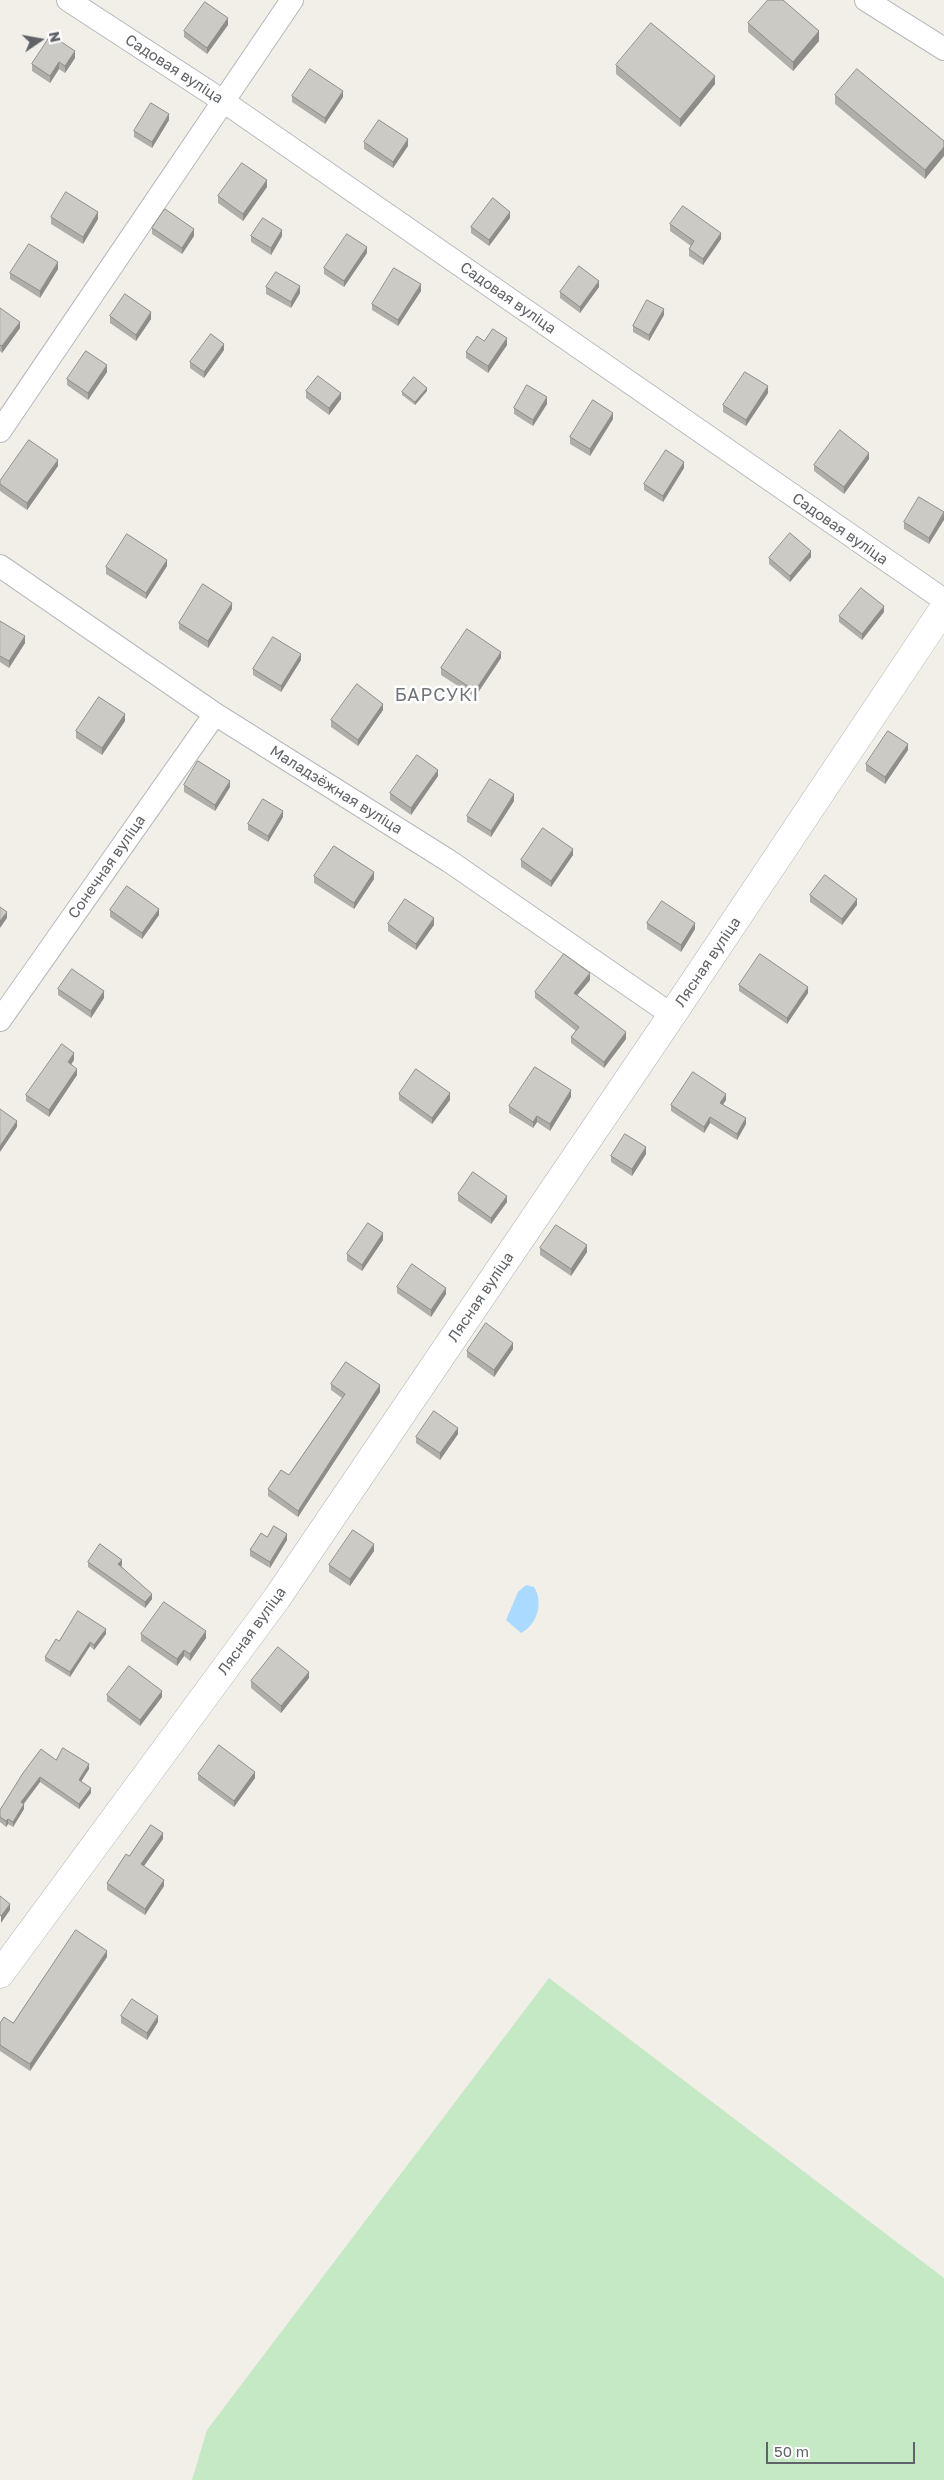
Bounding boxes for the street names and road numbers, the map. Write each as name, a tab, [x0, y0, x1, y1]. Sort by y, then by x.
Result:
street label: Садовая вуліца	[122, 31, 226, 107]
street label: Садовая вуліца	[457, 258, 559, 338]
street label: Садовая вуліца	[789, 489, 891, 569]
street label: Маладзёжная вуліца	[266, 742, 406, 838]
street label: Сонечная вуліца	[65, 812, 149, 922]
street label: Лясная вуліца	[671, 914, 745, 1010]
street label: Лясная вуліца	[444, 1249, 518, 1345]
street label: Лясная вуліца	[214, 1583, 290, 1679]

